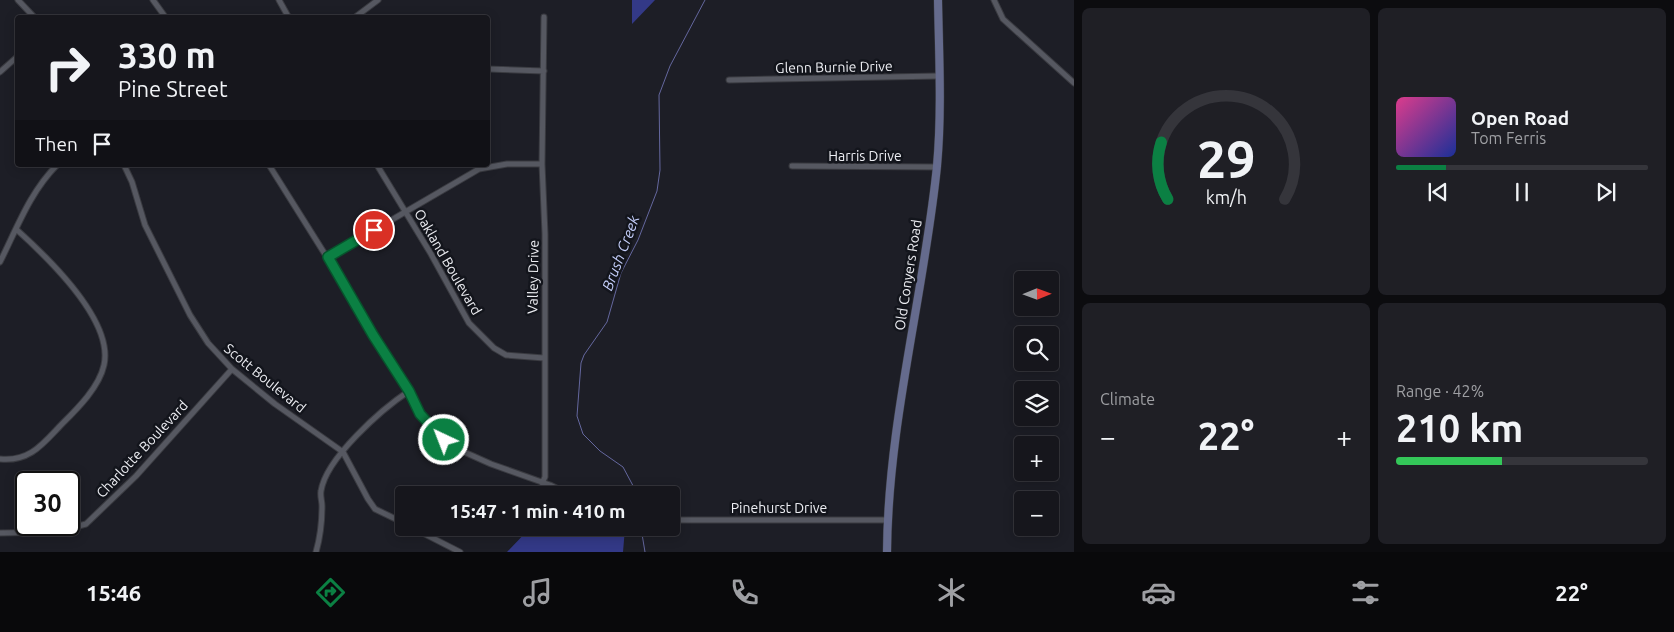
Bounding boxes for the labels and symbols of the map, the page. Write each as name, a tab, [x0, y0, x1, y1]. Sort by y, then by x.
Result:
street label: Glenn Burnie Drive	[775, 58, 893, 76]
street label: Harris Drive	[828, 148, 902, 164]
street label: Oakland Boulevard	[411, 206, 485, 318]
pin	[353, 209, 395, 251]
water label: Brush Creek	[598, 213, 643, 293]
street label: Old Conyers Road	[891, 218, 925, 332]
street label: Valley Drive	[524, 240, 542, 314]
north arrow	[1014, 271, 1059, 316]
street label: Scott Boulevard	[221, 340, 309, 416]
street label: Charlotte Boulevard	[93, 397, 191, 501]
position arrow	[417, 413, 469, 465]
speed limit sign: 30	[15, 471, 80, 536]
street label: Pinehurst Drive	[731, 500, 827, 516]

